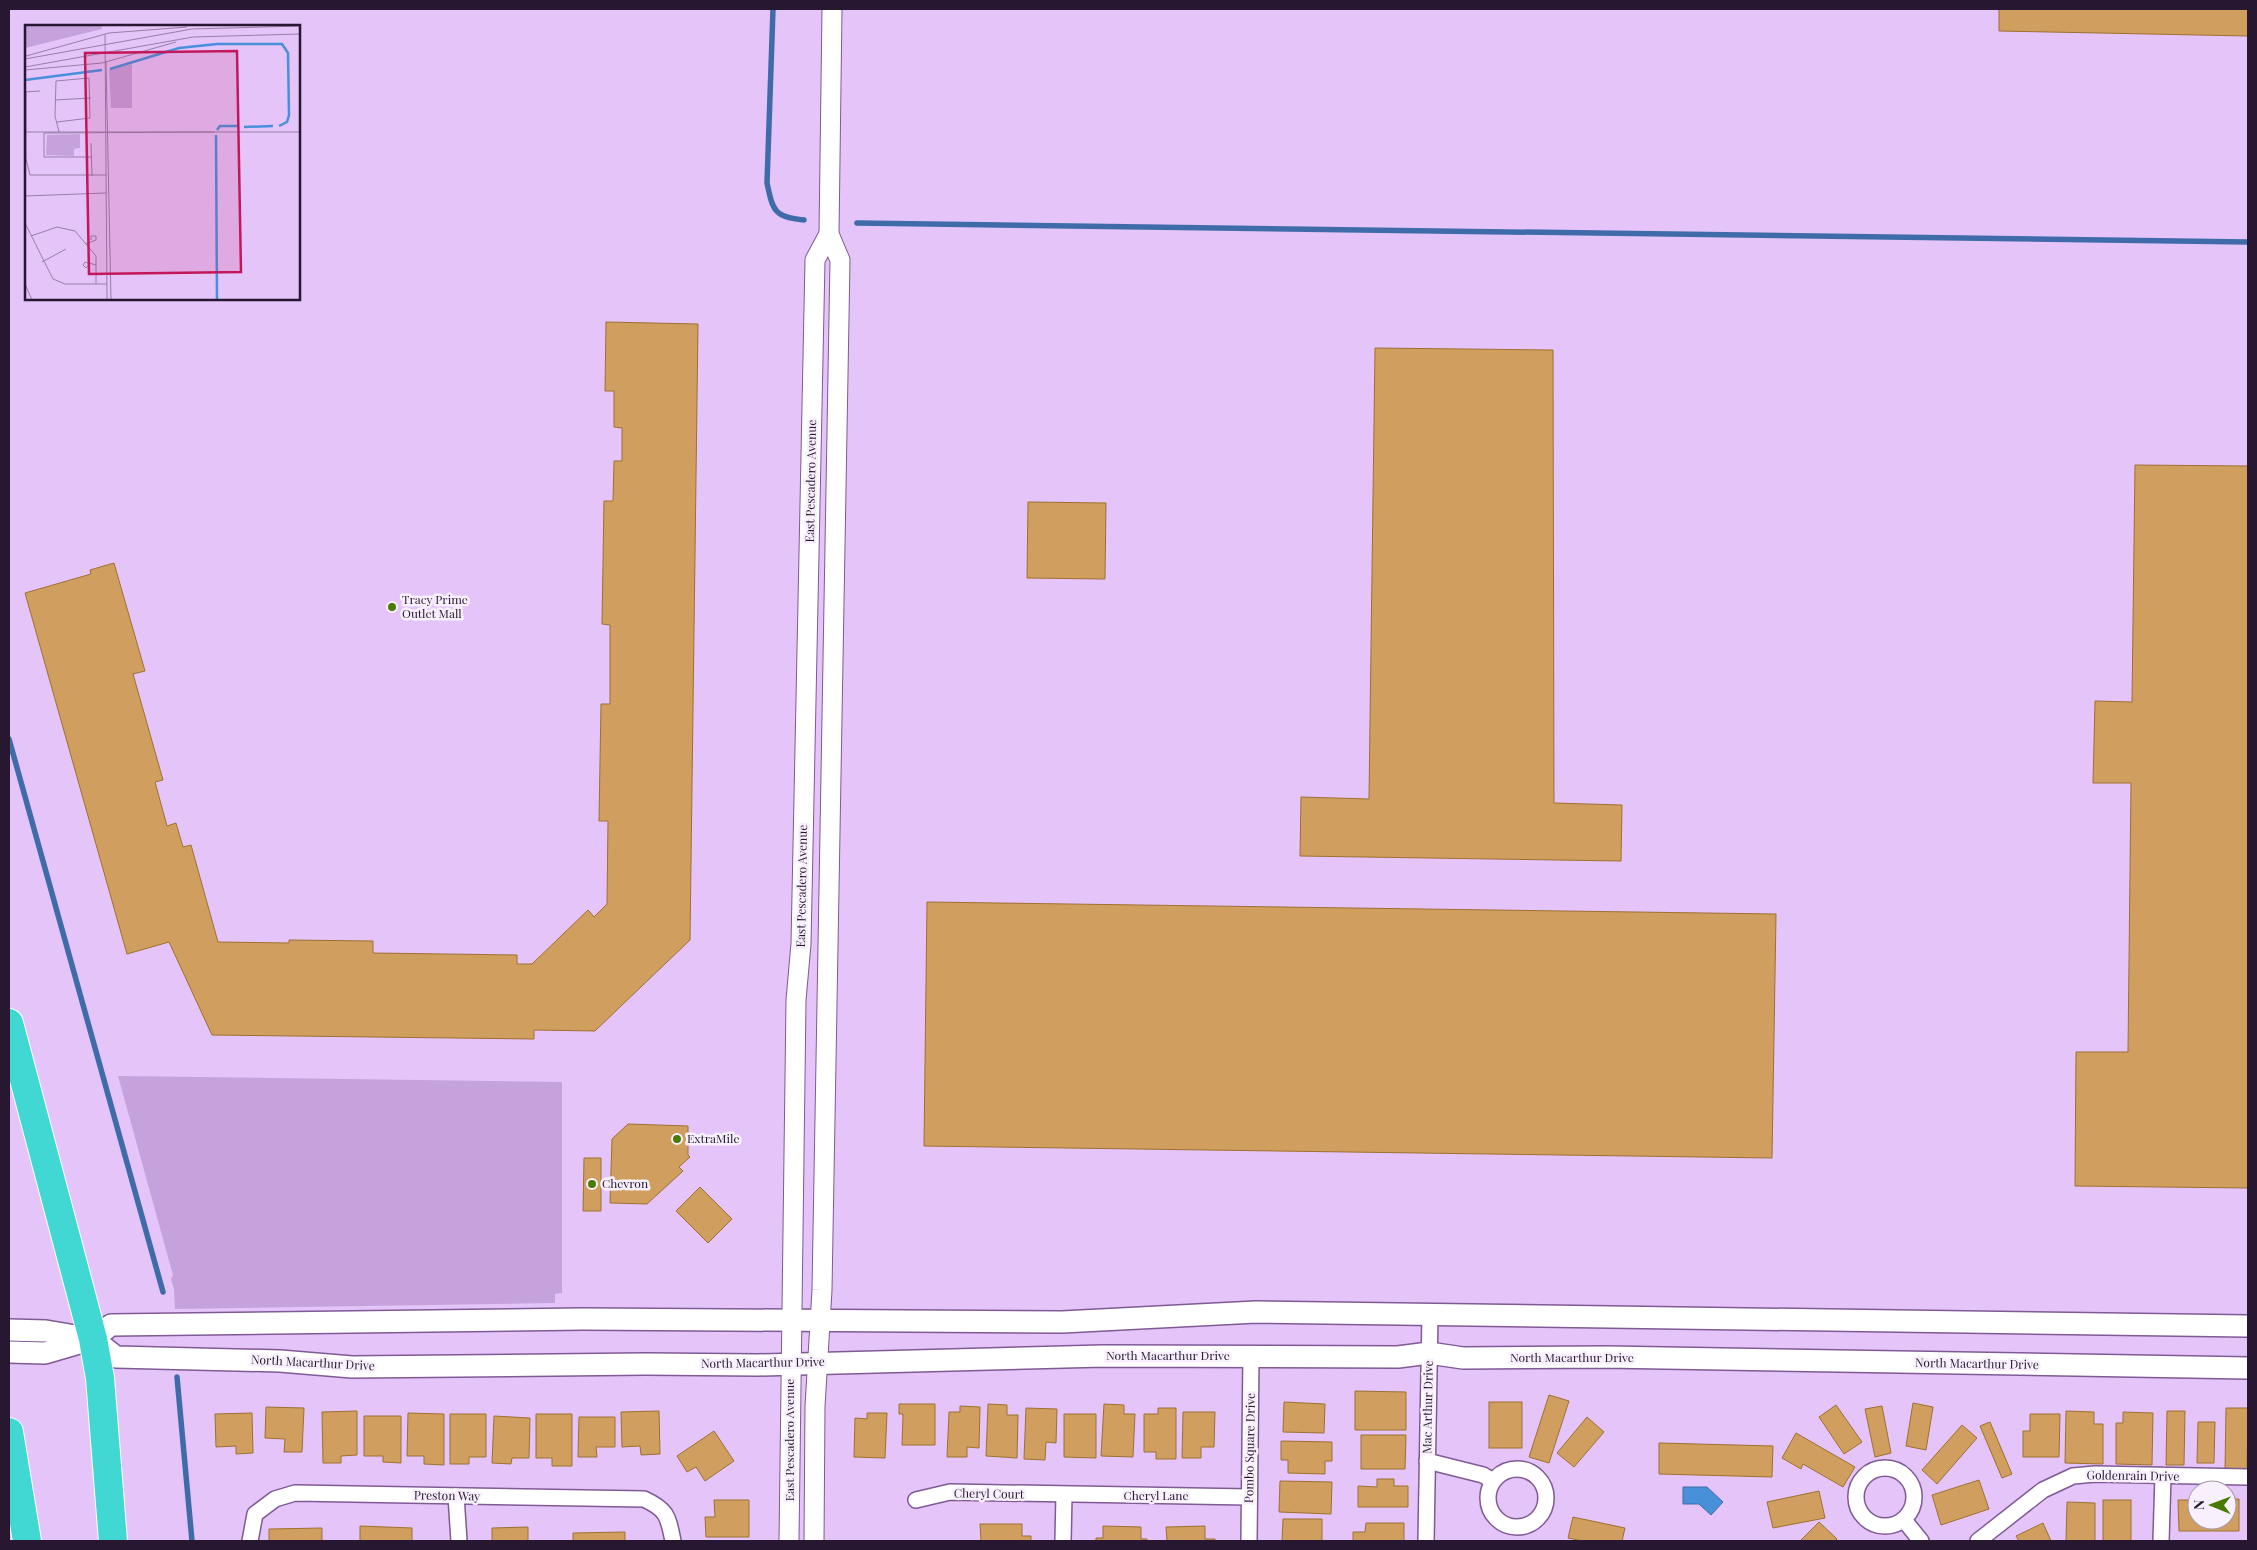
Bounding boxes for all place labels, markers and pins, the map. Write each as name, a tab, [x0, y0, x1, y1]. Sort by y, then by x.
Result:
place label: Tracy Prime Outlet Mall	[402, 591, 468, 621]
marker: Tracy Prime Outlet Mall	[386, 601, 398, 613]
place label: ExtraMile	[687, 1130, 739, 1146]
marker: ExtraMile	[671, 1133, 683, 1145]
place label: Chevron	[602, 1175, 648, 1191]
marker: Chevron	[586, 1178, 598, 1190]

